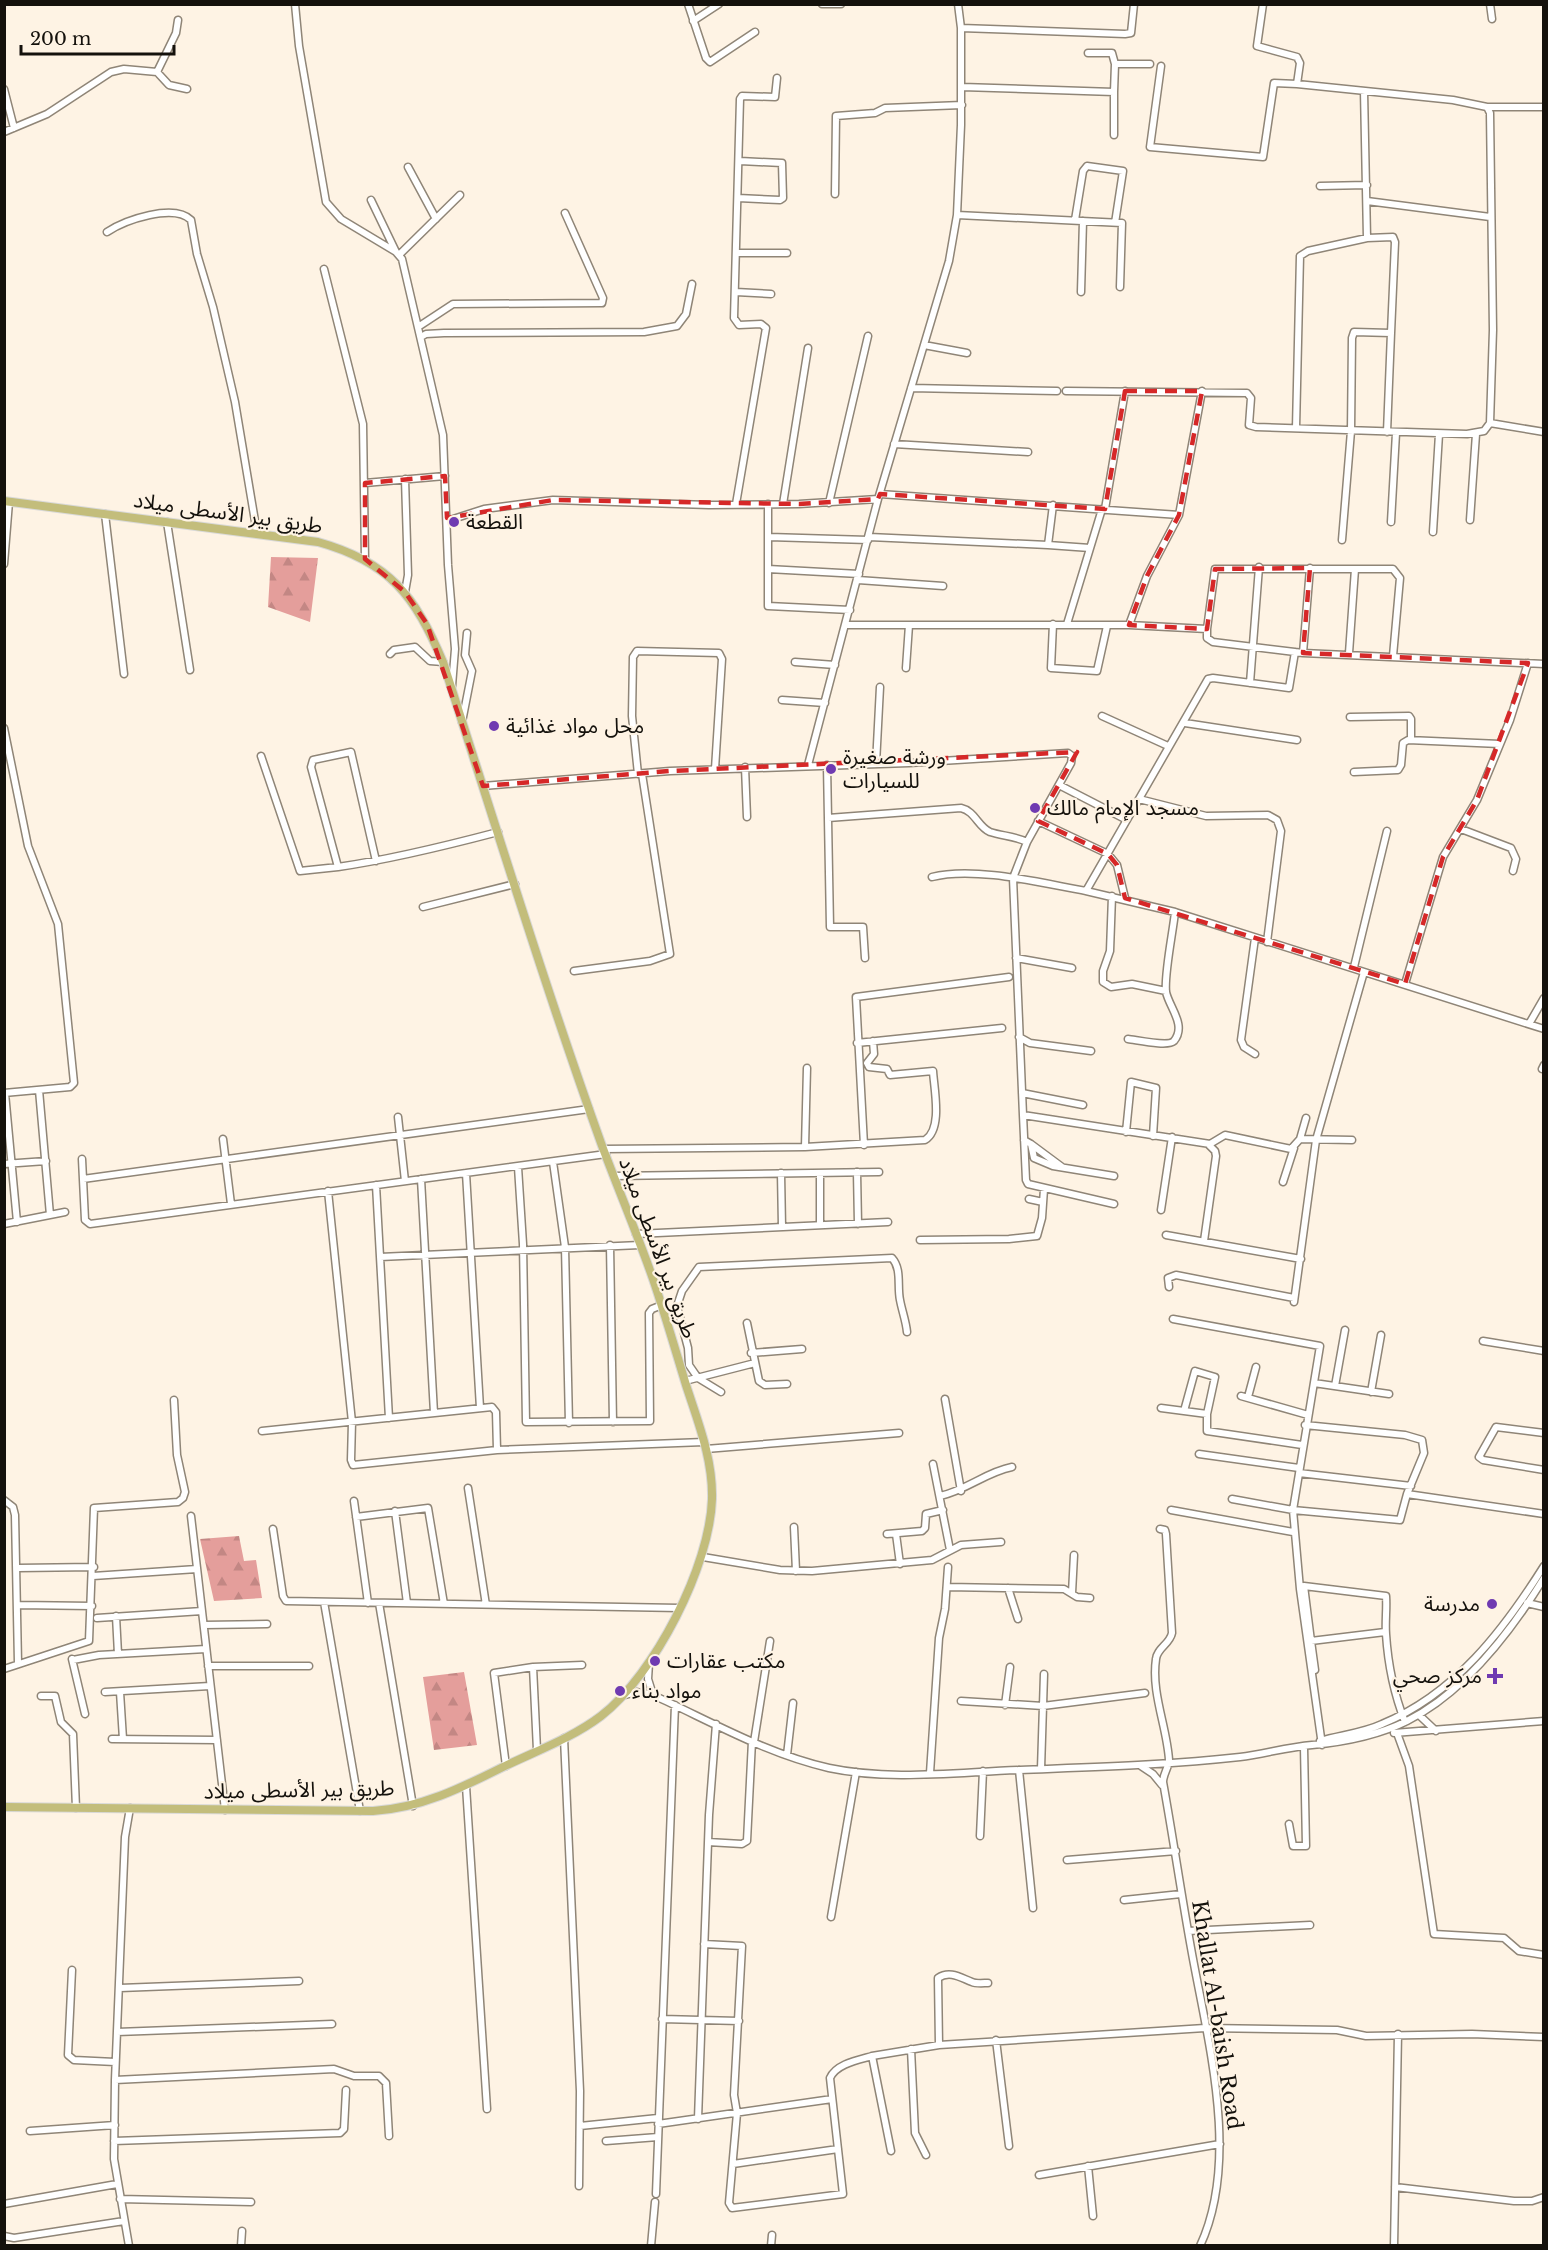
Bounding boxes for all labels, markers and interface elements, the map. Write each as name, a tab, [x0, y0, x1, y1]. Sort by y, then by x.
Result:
scale bar	[21, 18, 174, 56]
text: 200 m	[30, 28, 91, 50]
street label: طريق بير الأسطى ميلاد	[132, 487, 324, 539]
place label: القطعة	[466, 509, 523, 535]
marker: القطعة	[447, 515, 461, 529]
place label: محل مواد غذائية	[506, 713, 644, 739]
marker: محل مواد غذائية	[487, 719, 501, 733]
place label: ورشة صغيرة للسيارات	[843, 744, 946, 794]
marker: ورشة صغيرة للسيارات	[824, 762, 838, 776]
place label: مسجد الإمام مالك	[1047, 795, 1199, 824]
marker: مسجد الإمام مالك	[1028, 801, 1042, 815]
street label: طريق بير الأسطى ميلاد	[613, 1154, 703, 1342]
place label: مدرسة	[1424, 1591, 1480, 1617]
marker: مدرسة	[1485, 1597, 1499, 1611]
place label: مكتب عقارات	[667, 1648, 786, 1674]
marker: مكتب عقارات	[648, 1654, 662, 1668]
place label: مركز صحي	[1393, 1663, 1482, 1692]
marker: مركز صحي	[1486, 1667, 1504, 1685]
place label: مواد بناء	[632, 1678, 702, 1704]
marker: مواد بناء	[613, 1684, 627, 1698]
street label: طريق بير الأسطى ميلاد	[204, 1775, 394, 1805]
street label: Khallat Al-baish Road	[1186, 1898, 1248, 2132]

